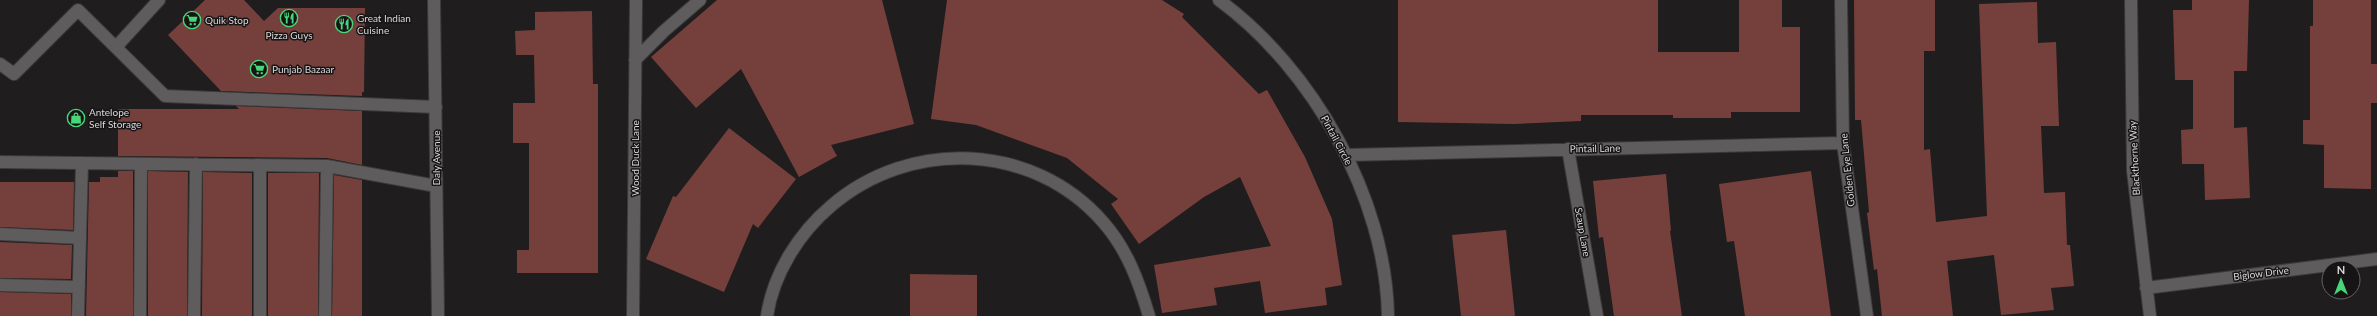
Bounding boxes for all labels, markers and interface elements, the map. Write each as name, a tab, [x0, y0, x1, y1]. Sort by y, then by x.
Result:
restaurant icon: Pizza Guys	[279, 8, 299, 28]
supermarket icon: Quik Stop	[182, 10, 202, 30]
place label: Great Indian Cuisine	[357, 12, 411, 36]
place label: Quik Stop	[205, 14, 249, 26]
restaurant icon: Great Indian Cuisine	[334, 14, 354, 34]
place label: Pizza Guys	[265, 29, 313, 41]
supermarket icon: Punjab Bazaar	[249, 59, 269, 79]
place label: Punjab Bazaar	[272, 63, 334, 75]
place label: Antelope Self Storage	[89, 106, 141, 130]
shop icon: Antelope Self Storage	[66, 108, 86, 128]
street label: Pintail Circle	[1319, 113, 1355, 167]
street label: Blackthorne Way	[2126, 119, 2142, 196]
street label: Wood Duck Lane	[629, 120, 641, 196]
street label: Daly Avenue	[430, 130, 442, 186]
street label: Golden Eye Lane	[1837, 133, 1857, 207]
street label: Pintail Lane	[1570, 142, 1620, 154]
street label: Scaup Lane	[1573, 206, 1593, 258]
north arrow	[2321, 260, 2361, 300]
text: N	[2337, 263, 2345, 276]
street label: Biglow Drive	[2232, 264, 2290, 282]

